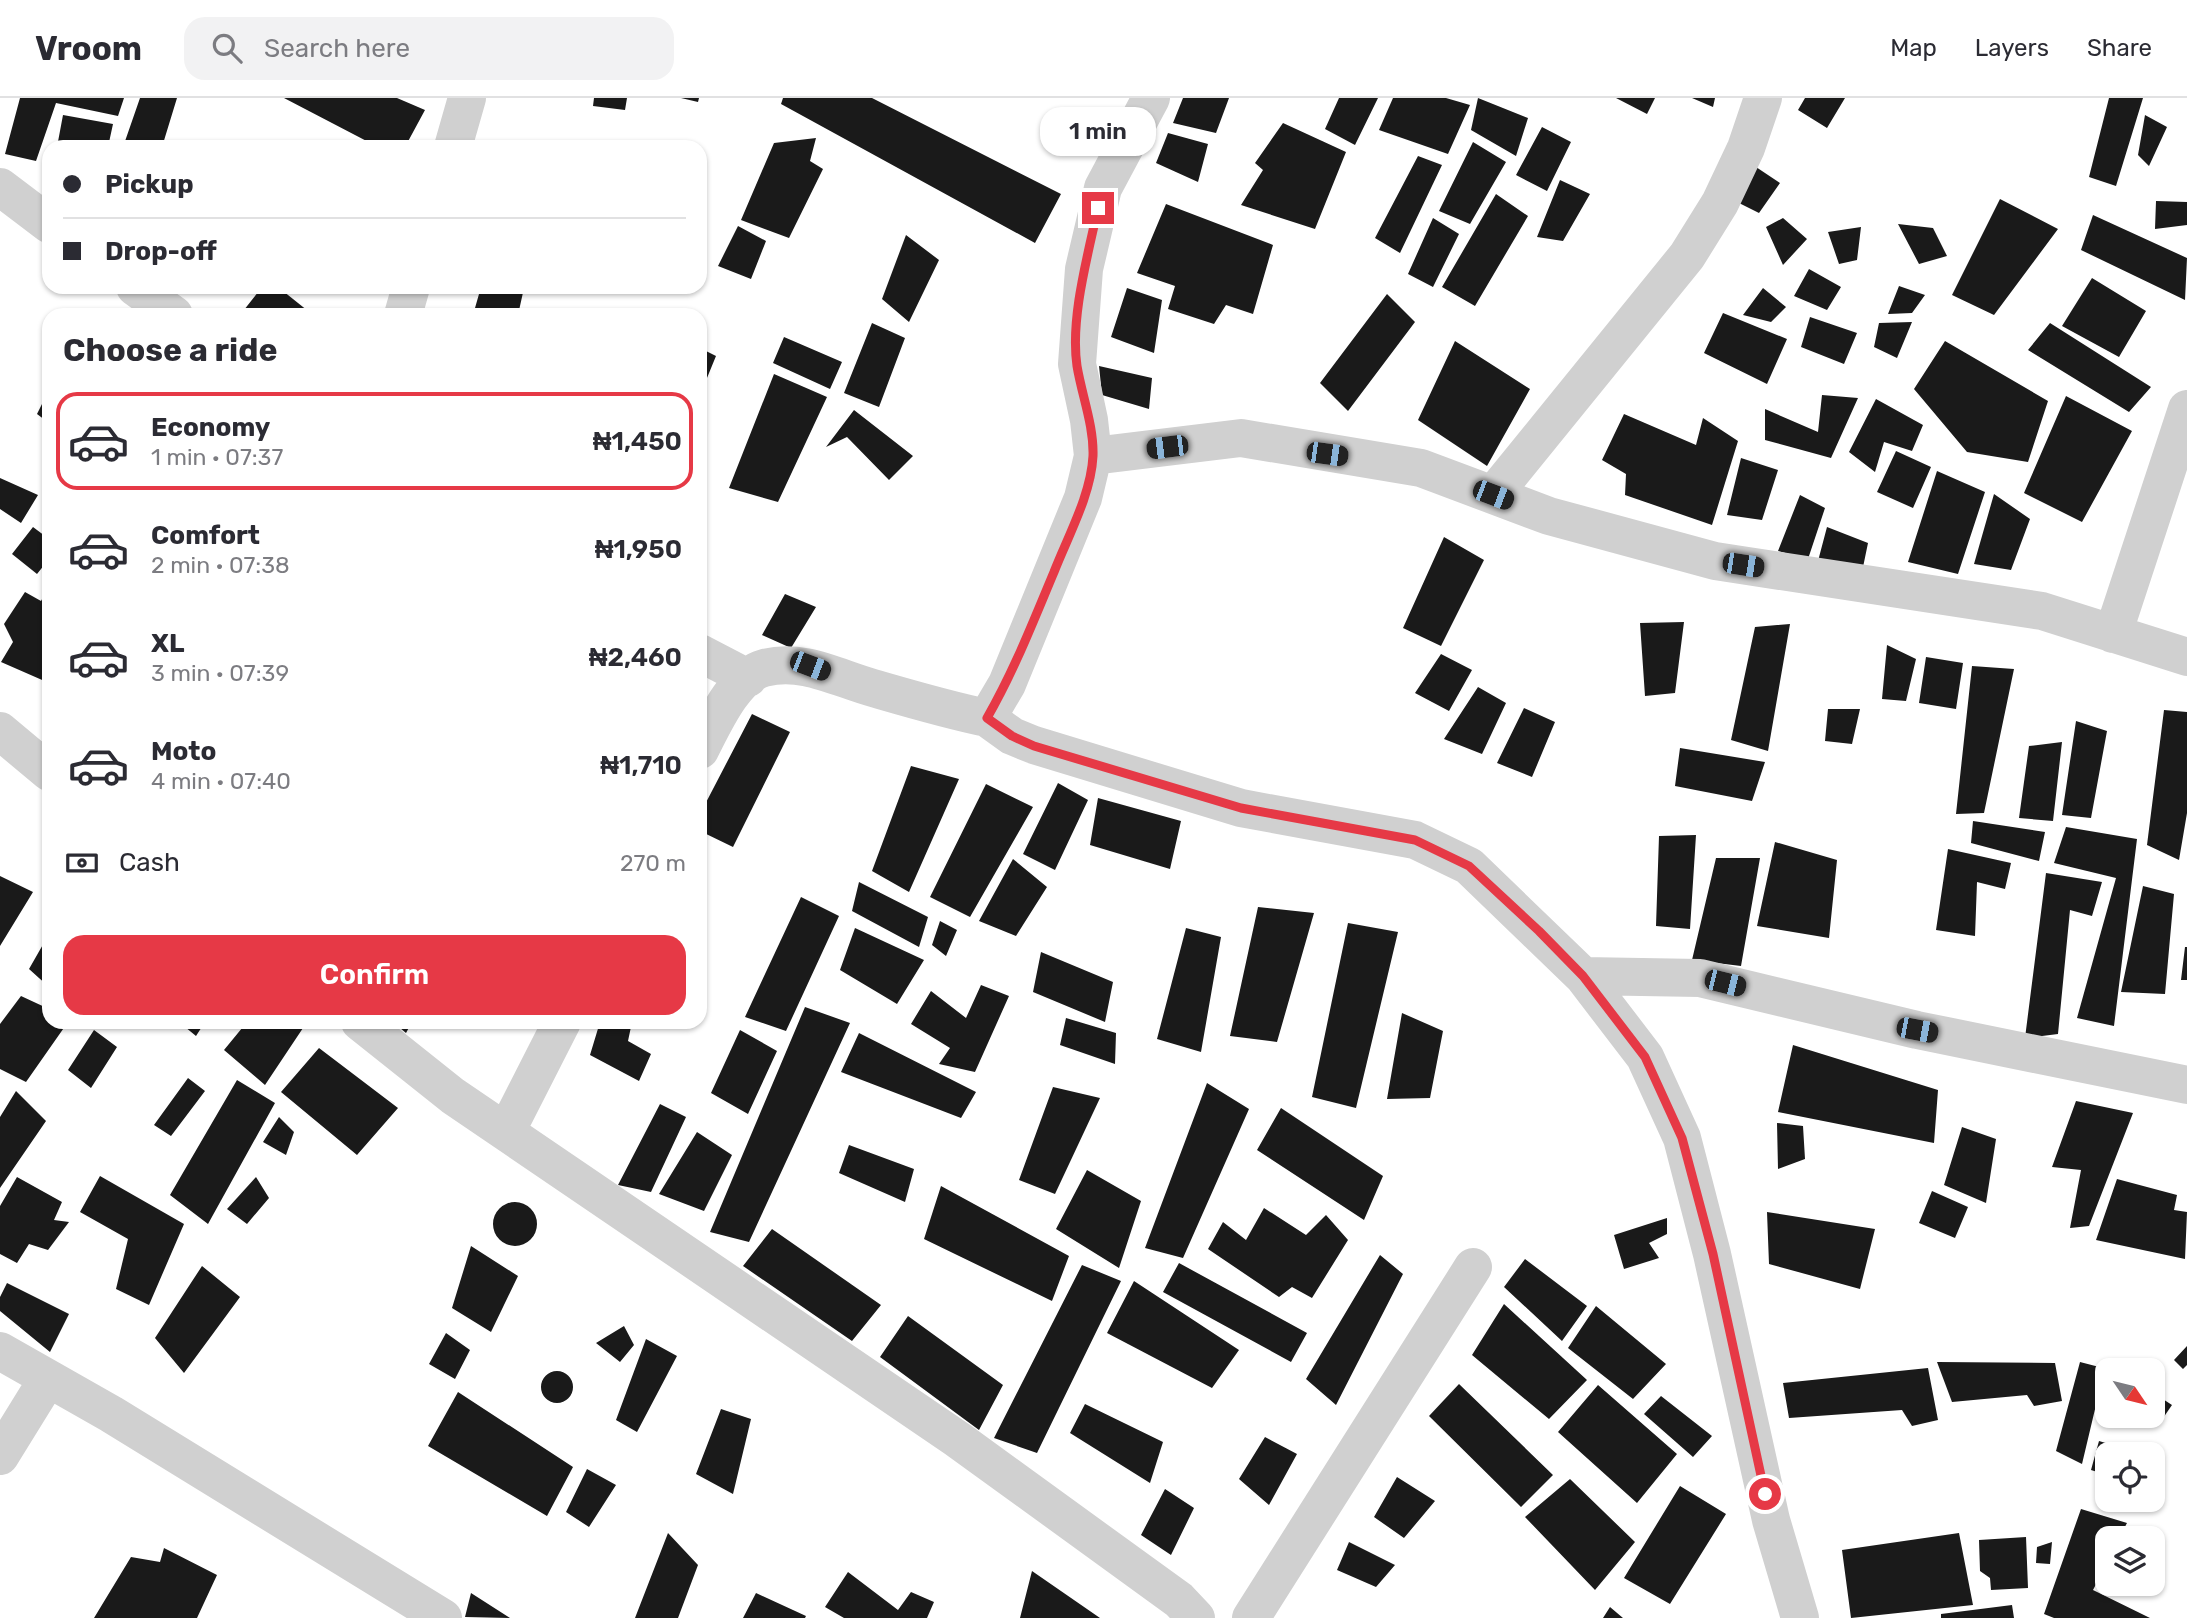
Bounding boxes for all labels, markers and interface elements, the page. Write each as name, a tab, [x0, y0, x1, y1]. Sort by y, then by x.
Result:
search box	[184, 17, 674, 80]
text: Vroom	[35, 29, 142, 68]
icon: search	[208, 29, 246, 67]
text: Search here	[264, 33, 410, 64]
text: Map	[1890, 34, 1937, 62]
text: Layers	[1975, 34, 2049, 62]
text: Share	[2087, 34, 2152, 62]
callout: 1 min	[1040, 106, 1156, 155]
text: 1 min	[1069, 117, 1127, 145]
text: Pickup	[105, 169, 194, 200]
route end	[1082, 192, 1114, 224]
text: Drop-off	[105, 236, 217, 267]
text: Choose a ride	[63, 331, 277, 369]
icon: car	[67, 410, 130, 473]
text: Economy	[151, 412, 270, 443]
text: ₦1,450	[593, 426, 682, 457]
car	[1145, 434, 1190, 460]
car	[1305, 441, 1350, 467]
text: 1 min · 07:37	[151, 443, 283, 471]
car	[1470, 478, 1517, 512]
icon: car	[67, 518, 130, 581]
text: Comfort	[151, 520, 260, 551]
text: ₦1,950	[595, 534, 682, 565]
text: 2 min · 07:38	[151, 551, 290, 579]
car	[1721, 551, 1766, 579]
icon: car	[67, 626, 130, 689]
text: XL	[151, 628, 184, 659]
text: ₦2,460	[589, 642, 682, 673]
car	[787, 649, 834, 683]
text: 3 min · 07:39	[151, 659, 289, 687]
icon: car	[67, 734, 130, 797]
text: Moto	[151, 736, 216, 767]
text: ₦1,710	[600, 750, 682, 781]
text: 4 min · 07:40	[151, 767, 291, 795]
icon: cash	[63, 844, 101, 882]
text: Cash	[119, 847, 180, 878]
text: 270 m	[620, 849, 686, 877]
button: Confirm	[63, 935, 686, 1015]
car	[1703, 968, 1748, 998]
car	[1895, 1016, 1940, 1044]
north arrow	[2095, 1358, 2165, 1428]
map controls	[2095, 1358, 2165, 1596]
button: locate	[2095, 1442, 2165, 1512]
route start	[1749, 1478, 1781, 1510]
button: layers	[2095, 1526, 2165, 1596]

